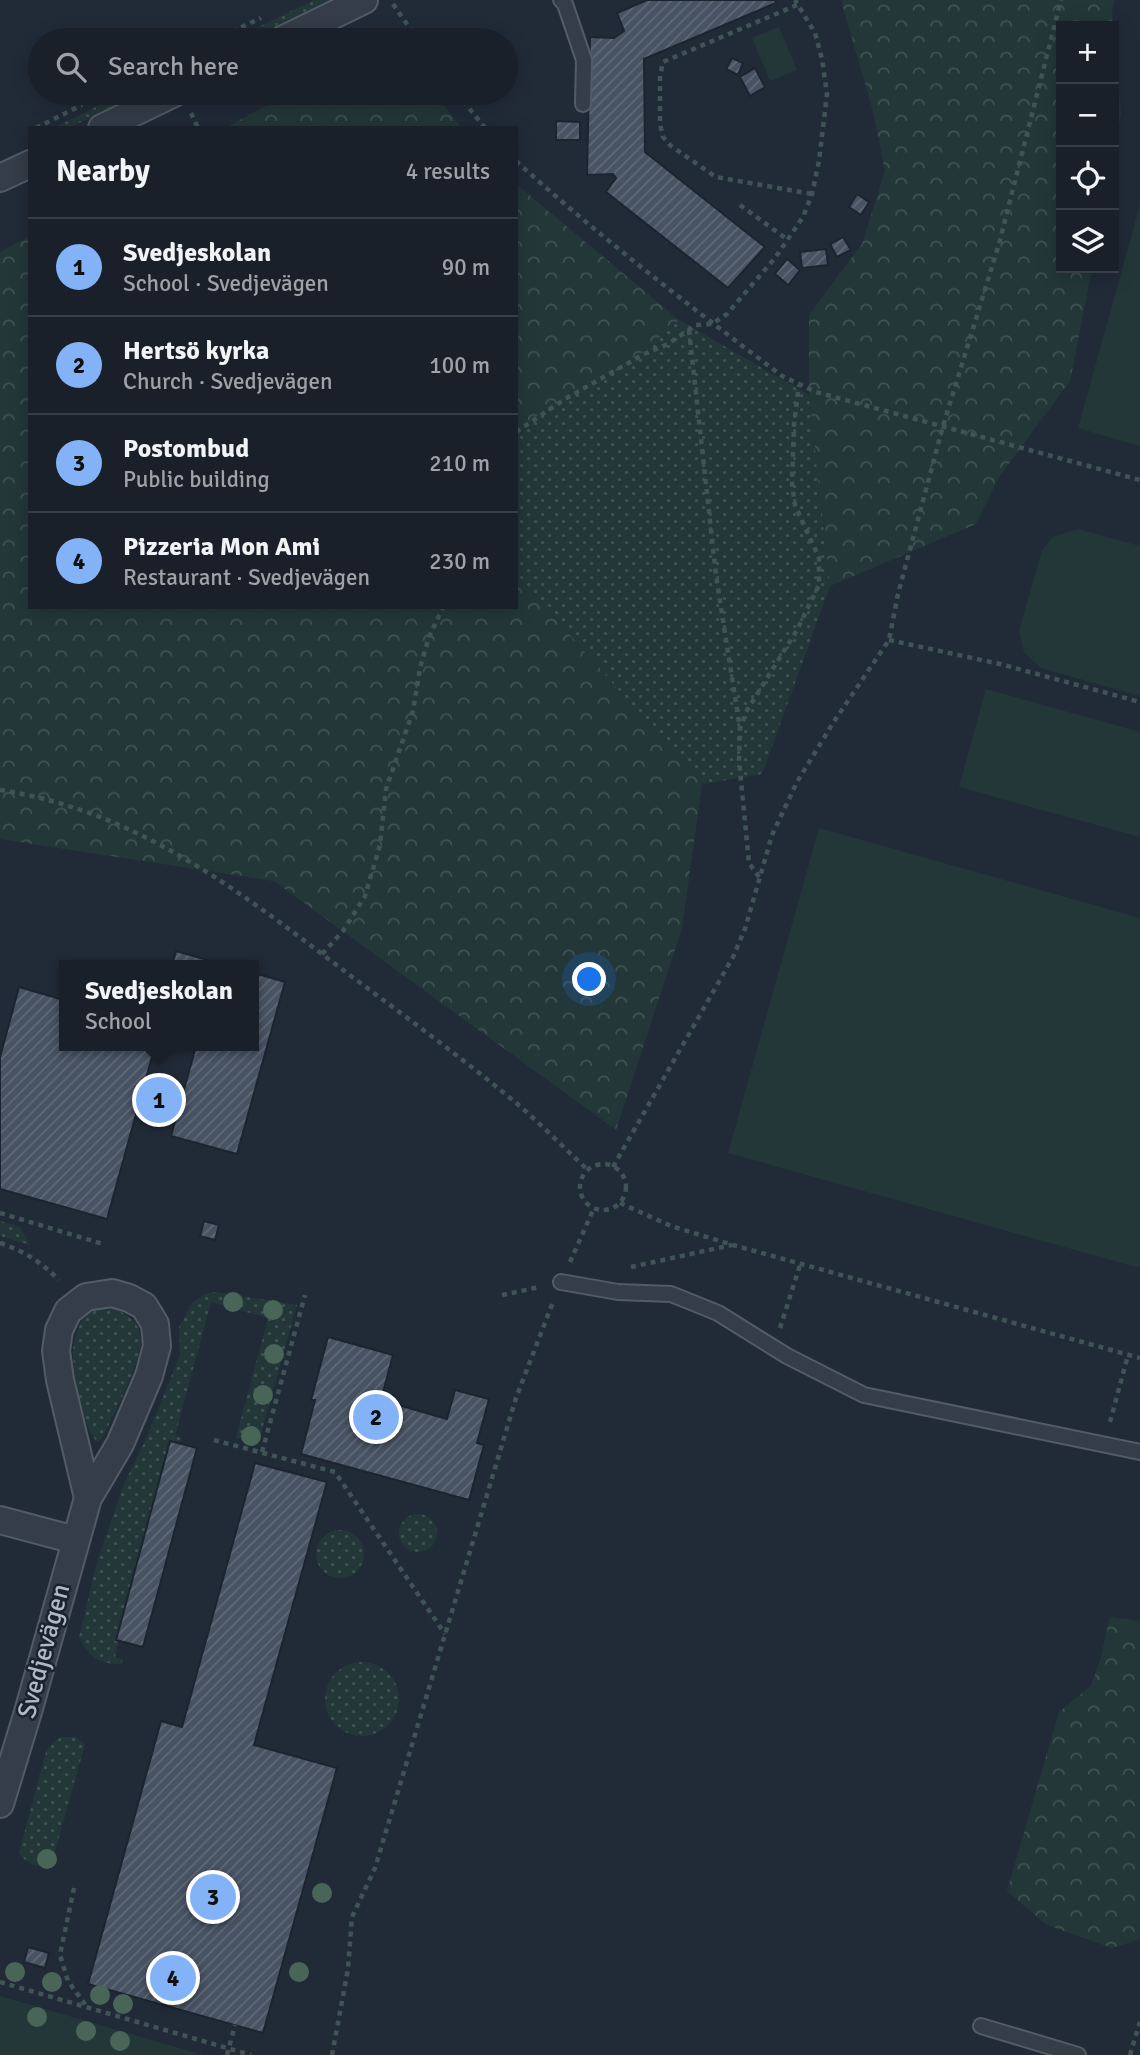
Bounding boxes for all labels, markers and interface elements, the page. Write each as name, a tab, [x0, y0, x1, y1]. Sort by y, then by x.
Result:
map controls	[1056, 21, 1119, 273]
button: +	[1056, 21, 1119, 84]
search box	[28, 28, 518, 105]
icon: search	[52, 48, 90, 86]
text: Search here	[108, 51, 239, 83]
button: −	[1056, 84, 1119, 147]
button: locate	[1056, 147, 1119, 210]
text: Nearby	[56, 153, 150, 190]
text: 4 results	[406, 157, 490, 186]
button: layers	[1056, 210, 1119, 273]
text: Svedjeskolan	[123, 237, 271, 269]
text: 1	[73, 253, 85, 282]
text: 90 m	[442, 253, 490, 282]
text: School · Svedjevägen	[123, 269, 329, 298]
text: Hertsö kyrka	[123, 335, 269, 367]
text: 2	[73, 351, 85, 380]
text: 100 m	[429, 351, 490, 380]
text: Church · Svedjevägen	[123, 367, 332, 396]
text: Postombud	[123, 433, 249, 465]
text: 3	[73, 449, 85, 478]
text: 210 m	[429, 449, 490, 478]
text: Public building	[123, 465, 270, 494]
text: Pizzeria Mon Ami	[123, 531, 320, 563]
text: 4	[73, 547, 85, 576]
text: 230 m	[429, 547, 490, 576]
text: Restaurant · Svedjevägen	[123, 563, 370, 592]
popup	[59, 960, 259, 1051]
your location	[572, 962, 606, 996]
text: Svedjeskolan	[85, 975, 233, 1007]
text: School	[85, 1007, 152, 1036]
pin: 1	[136, 1074, 182, 1126]
pin: 2	[353, 1391, 399, 1443]
street label: Svedjevägen	[11, 1580, 77, 1722]
pin: 3	[190, 1871, 236, 1923]
pin: 4	[150, 1952, 196, 2004]

